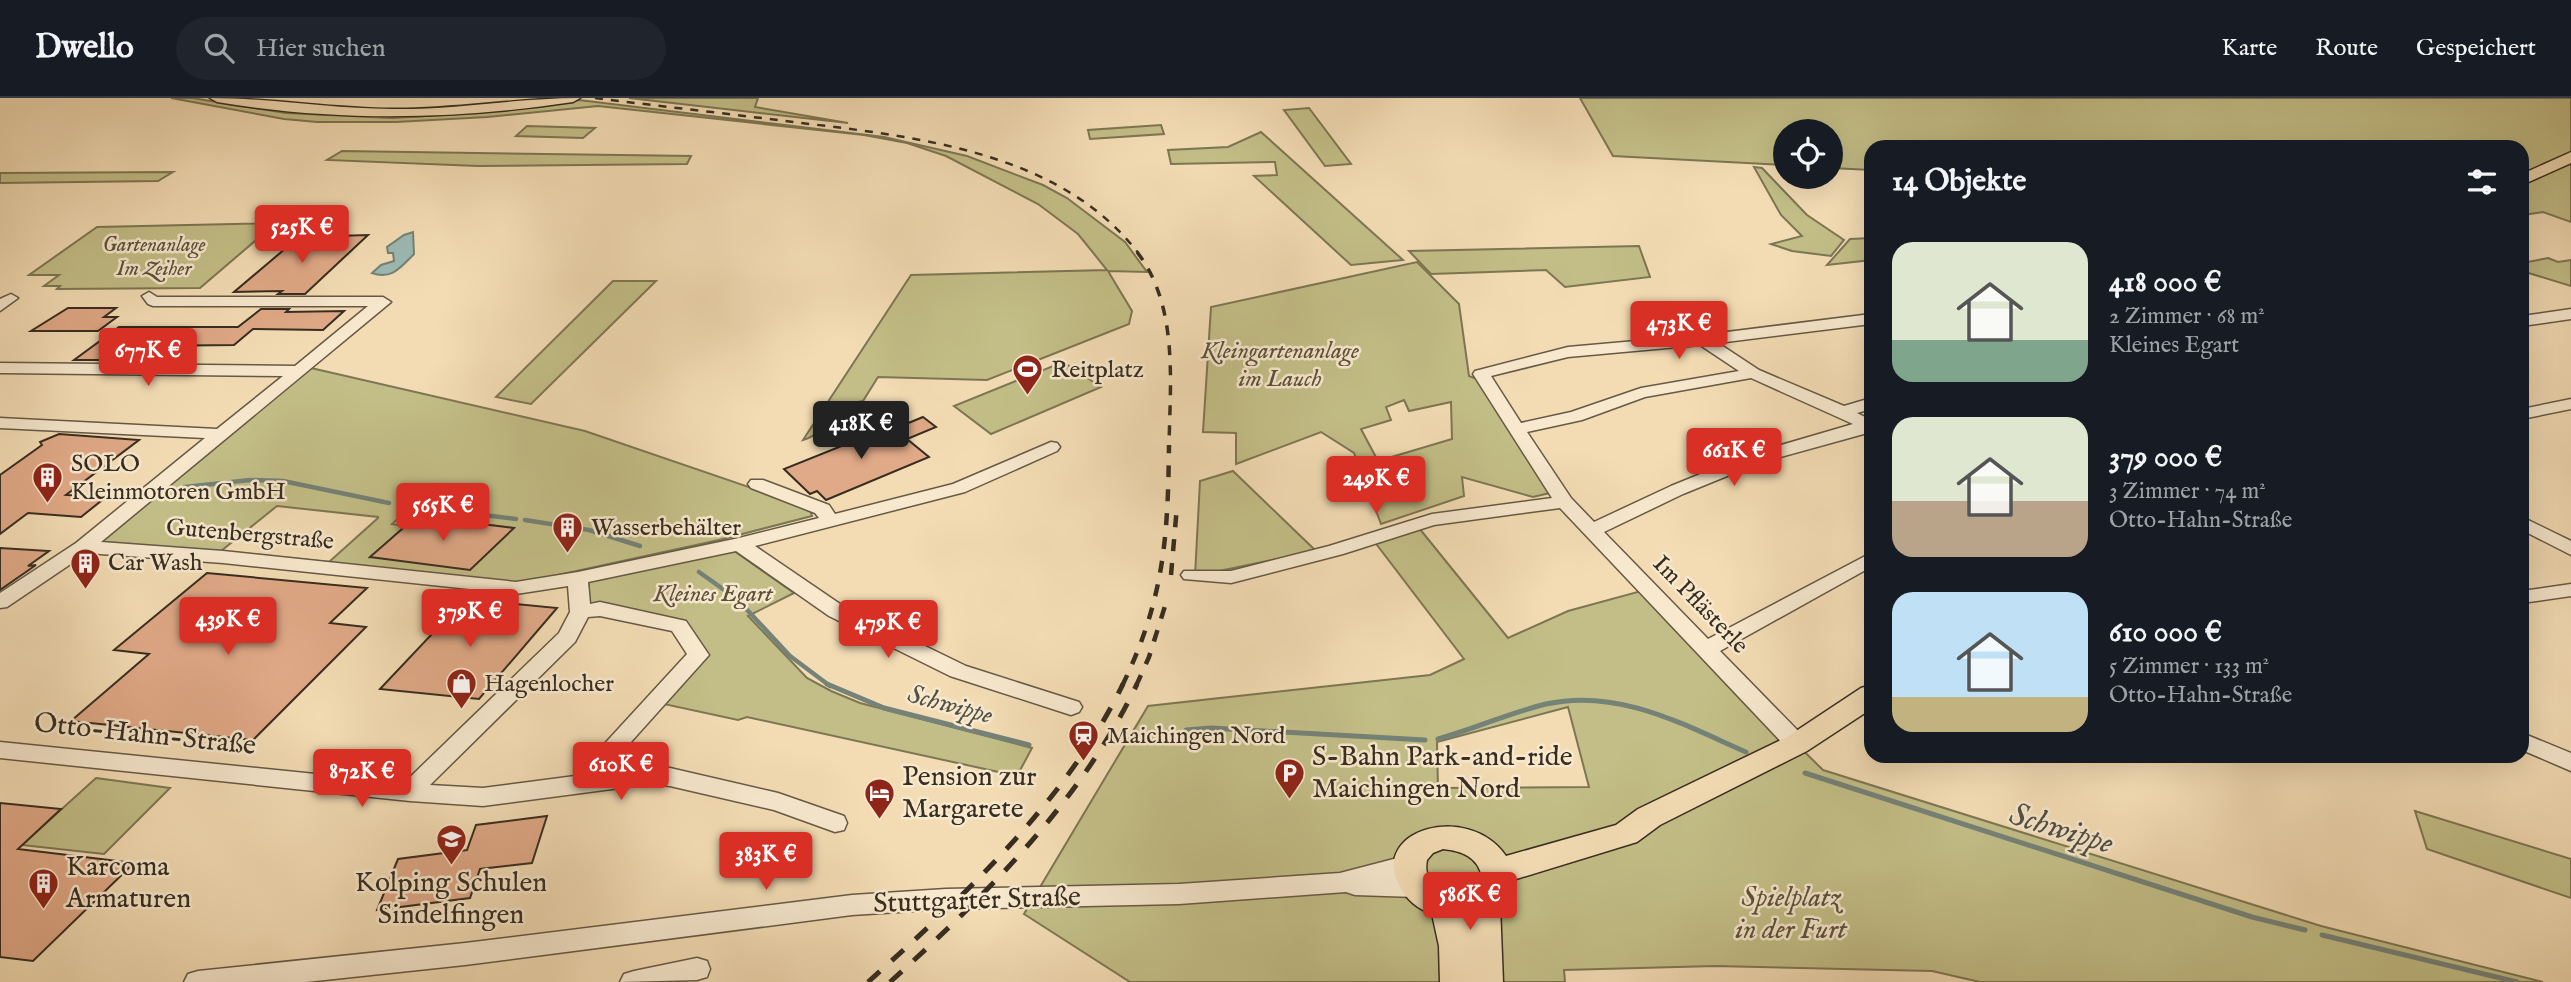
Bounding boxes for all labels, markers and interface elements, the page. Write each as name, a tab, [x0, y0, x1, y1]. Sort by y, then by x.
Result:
search box	[176, 17, 666, 80]
text: Dwello	[35, 27, 134, 69]
icon: search	[200, 29, 238, 67]
text: Hier suchen	[256, 32, 386, 65]
text: Karte	[2222, 33, 2277, 64]
text: Route	[2315, 33, 2378, 64]
text: Gespeichert	[2416, 33, 2536, 64]
map controls	[1773, 119, 1843, 189]
button: locate	[1773, 119, 1843, 189]
text: 14 Objekte	[1892, 163, 2026, 201]
icon: filters	[2463, 163, 2501, 201]
pin: 525K €	[245, 206, 359, 265]
text: 525K €	[271, 213, 333, 242]
park label: Gartenanlage Im Zeiher	[103, 232, 205, 283]
text: 418 000 €	[2109, 264, 2222, 302]
icon: home	[1948, 270, 2032, 354]
pin: 473K €	[1622, 302, 1736, 361]
text: 2 Zimmer · 68 m²	[2109, 302, 2265, 331]
text: 473K €	[1646, 309, 1712, 338]
pin: 677K €	[91, 328, 205, 388]
text: Kleines Egart	[2109, 331, 2239, 360]
text: 677K €	[115, 336, 181, 365]
park label: Kleingartenanlage im Lauch	[1200, 336, 1359, 395]
sports icon: Reitplatz	[1011, 353, 1045, 397]
place label: Reitplatz	[1051, 355, 1144, 386]
pin: 418K €	[804, 402, 918, 461]
text: 418K €	[829, 409, 893, 438]
pin: 661K €	[1677, 428, 1791, 488]
text: 661K €	[1703, 436, 1765, 465]
text: 379 000 €	[2109, 439, 2222, 477]
icon: home	[1948, 445, 2032, 529]
place label: SOLO Kleinmotoren GmbH	[71, 449, 286, 508]
pin: 249K €	[1319, 456, 1433, 516]
building icon: SOLO Kleinmotoren GmbH	[31, 461, 65, 505]
text: 249K €	[1342, 464, 1410, 493]
text: 3 Zimmer · 74 m²	[2109, 477, 2266, 506]
pin: 565K €	[386, 484, 500, 543]
text: 565K €	[412, 491, 474, 520]
text: Otto-Hahn-Straße	[2109, 506, 2292, 535]
building icon: Wasserbehälter	[551, 511, 585, 555]
street label: Gutenbergstraße	[165, 512, 335, 558]
place label: Wasserbehälter	[591, 513, 741, 544]
building icon: Car Wash	[68, 546, 102, 590]
place label: Car Wash	[108, 548, 203, 579]
street label: Im Pflästerle	[1645, 549, 1755, 661]
park label: Kleines Egart	[652, 579, 774, 610]
pin: 379K €	[413, 589, 527, 649]
text: 379K €	[438, 597, 502, 626]
pin: 439K €	[171, 598, 285, 657]
pin: 479K €	[831, 601, 945, 660]
text: 439K €	[195, 605, 261, 634]
text: 479K €	[855, 608, 921, 637]
text: 610 000 €	[2109, 614, 2222, 652]
icon: home	[1948, 620, 2032, 704]
text: 5 Zimmer · 133 m²	[2109, 652, 2269, 681]
shop icon: Hagenlocher	[444, 667, 478, 711]
place label: Hagenlocher	[484, 669, 614, 700]
water label: Schwippe	[904, 678, 996, 732]
text: Otto-Hahn-Straße	[2109, 681, 2292, 710]
street label: Otto-Hahn-Straße	[32, 706, 258, 764]
station icon: Maichingen Nord	[1067, 719, 1101, 763]
place label: Maichingen Nord	[1107, 721, 1285, 752]
place label: S-Bahn Park-and-ride Maichingen Nord	[1312, 740, 1573, 807]
pin: 610K €	[564, 742, 678, 802]
pin: 872K €	[305, 750, 419, 809]
text: 610K €	[589, 750, 653, 779]
parking icon: S-Bahn Park-and-ride Maichingen Nord	[1272, 756, 1306, 800]
text: 872K €	[329, 757, 395, 786]
place label: Pension zur Margarete	[902, 760, 1037, 827]
hotel icon: Pension zur Margarete	[862, 776, 896, 820]
water label: Schwippe	[2004, 795, 2118, 865]
school or university icon: Kolping Schulen Sindelfingen	[434, 822, 468, 866]
pin: 383K €	[709, 832, 823, 892]
text: 383K €	[735, 840, 797, 869]
place label: Karcoma Armaturen	[65, 850, 191, 917]
building icon: Karcoma Armaturen	[26, 866, 60, 910]
place label: Kolping Schulen Sindelfingen	[355, 866, 547, 933]
pin: 586K €	[1413, 872, 1527, 932]
street label: Stuttgarter Straße	[873, 880, 1082, 922]
text: 586K €	[1439, 880, 1501, 909]
park label: Spielplatz in der Furt	[1735, 881, 1848, 948]

